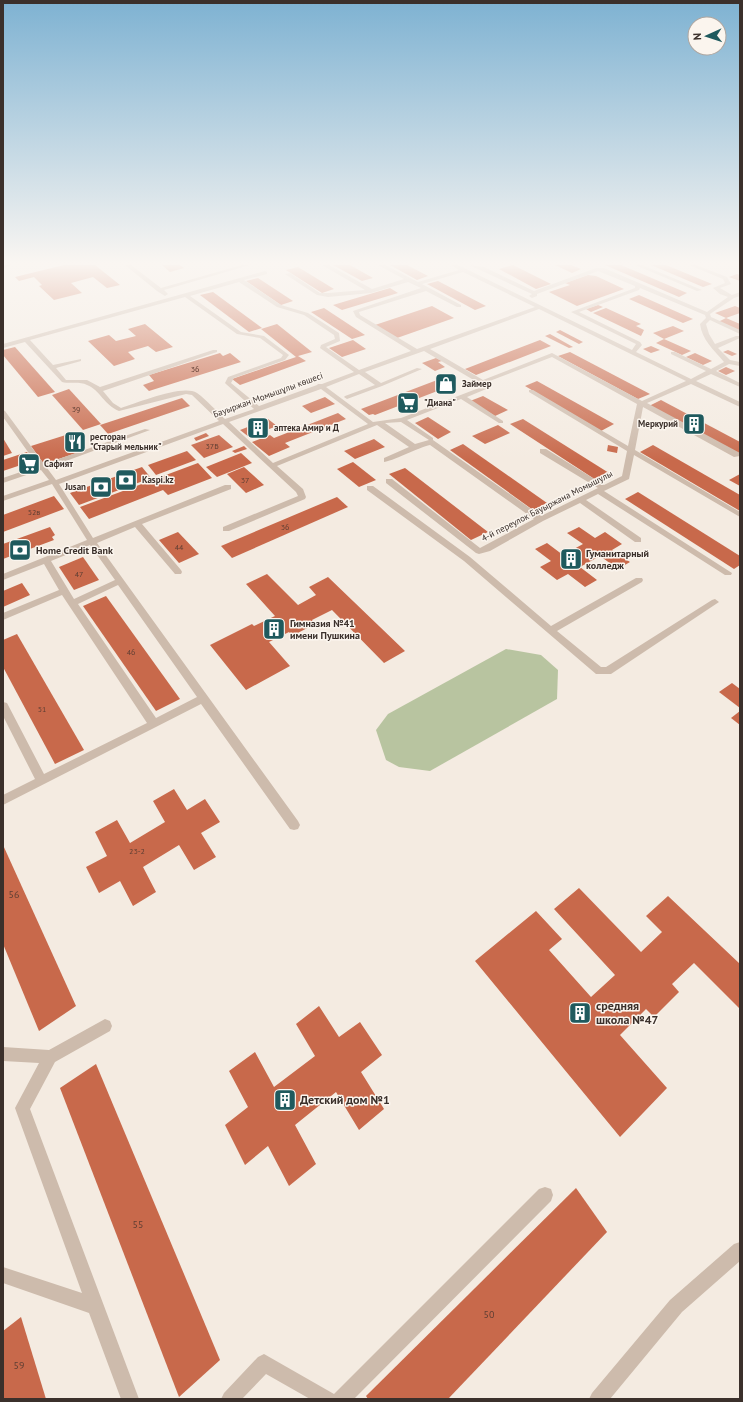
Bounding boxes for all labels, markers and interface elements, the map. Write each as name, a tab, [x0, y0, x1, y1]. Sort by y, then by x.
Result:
north arrow	[687, 16, 727, 56]
text: N	[690, 33, 704, 41]
house number: 36	[191, 364, 199, 374]
street label: Бауыржан Момышұлы көшесі	[211, 369, 324, 420]
shop icon: Займер	[433, 371, 459, 397]
place label: Займер	[462, 378, 492, 389]
supermarket icon: "Диана"	[395, 390, 421, 416]
place label: "Диана"	[424, 397, 456, 408]
house number: 39	[72, 404, 80, 414]
building icon: Меркурий	[681, 411, 707, 437]
building icon: аптека Амир и Д	[245, 415, 271, 441]
place label: Меркурий	[638, 418, 678, 429]
place label: аптека Амир и Д	[274, 422, 340, 433]
restaurant icon: ресторан "Старый мельник"	[62, 429, 88, 455]
place label: ресторан "Старый мельник"	[90, 431, 162, 452]
house number: 37Б	[205, 441, 219, 451]
supermarket icon: Сафият	[16, 451, 42, 477]
place label: Сафият	[44, 458, 73, 469]
bank icon: Kaspi.kz	[113, 467, 139, 493]
street label: 4-й переулок Бауыржана Момышулы	[479, 468, 614, 544]
bank icon: Jusan	[88, 474, 114, 500]
place label: Kaspi.kz	[142, 474, 174, 485]
house number: 37	[241, 475, 249, 485]
place label: Jusan	[64, 481, 86, 492]
house number: 52в	[28, 507, 40, 517]
house number: 36	[281, 522, 289, 532]
bank icon: Home Credit Bank	[7, 537, 33, 563]
house number: 44	[175, 542, 184, 552]
place label: Home Credit Bank	[36, 544, 113, 557]
building icon: Гуманитарный колледж	[558, 546, 584, 572]
place label: Гуманитарный колледж	[586, 547, 649, 572]
house number: 47	[75, 569, 83, 579]
building icon: Гимназия №41 имени Пушкина	[261, 616, 287, 642]
place label: Гимназия №41 имени Пушкина	[290, 617, 360, 642]
house number: 46	[127, 647, 135, 657]
house number: 51	[38, 704, 46, 714]
house number: 23-2	[129, 846, 145, 856]
house number: 56	[9, 888, 19, 901]
place label: средняя школа №47	[596, 998, 659, 1027]
building icon: средняя школа №47	[567, 1000, 593, 1026]
building icon: Детский дом №1	[272, 1087, 298, 1113]
place label: Детский дом №1	[300, 1092, 390, 1107]
house number: 55	[133, 1218, 143, 1231]
house number: 50	[484, 1308, 495, 1321]
house number: 59	[14, 1359, 24, 1372]

